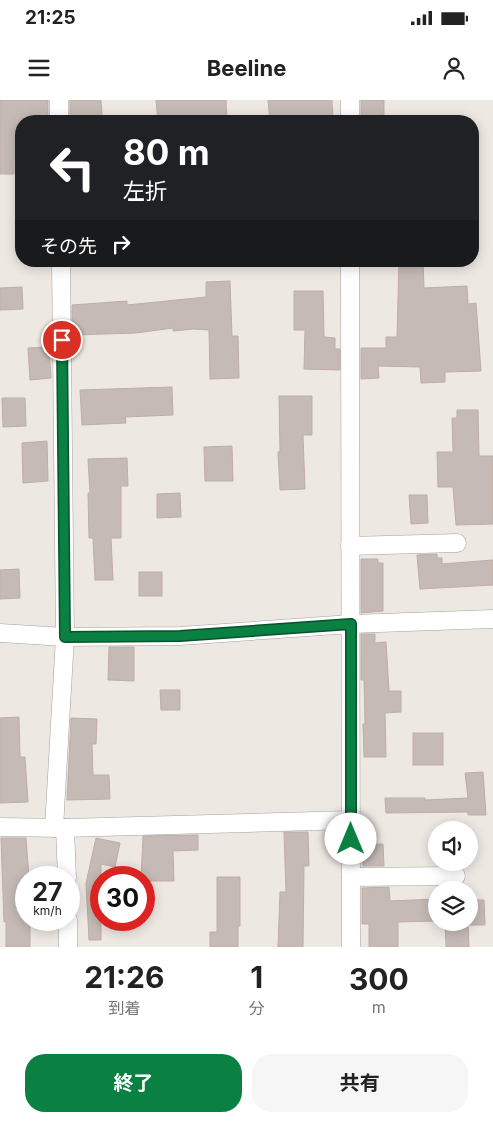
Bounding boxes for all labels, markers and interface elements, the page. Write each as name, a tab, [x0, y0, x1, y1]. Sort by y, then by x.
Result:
text: 21:25	[25, 6, 76, 29]
icon: menu	[25, 54, 53, 82]
icon: person	[440, 54, 468, 82]
text: Beeline	[207, 55, 286, 81]
text: 80 m	[123, 131, 210, 173]
icon: left	[40, 135, 105, 200]
text: 左折	[123, 178, 167, 204]
icon: right	[107, 230, 135, 258]
text: その先	[40, 235, 97, 258]
pin	[41, 319, 83, 361]
icon: arrive	[48, 326, 76, 354]
position arrow	[324, 812, 376, 864]
map controls	[428, 821, 478, 931]
button: sound	[428, 821, 478, 871]
speed limit sign: 30	[90, 866, 155, 931]
text: 27	[32, 877, 63, 907]
button: layers	[428, 881, 478, 931]
text: km/h	[33, 903, 62, 918]
text: 21:26	[84, 959, 164, 995]
text: 1	[250, 959, 263, 995]
text: 300	[349, 961, 409, 997]
text: m	[372, 997, 386, 1017]
text: 到着	[108, 998, 140, 1018]
text: 分	[249, 998, 265, 1018]
button: 終了	[25, 1054, 242, 1112]
button: 共有	[252, 1054, 468, 1112]

